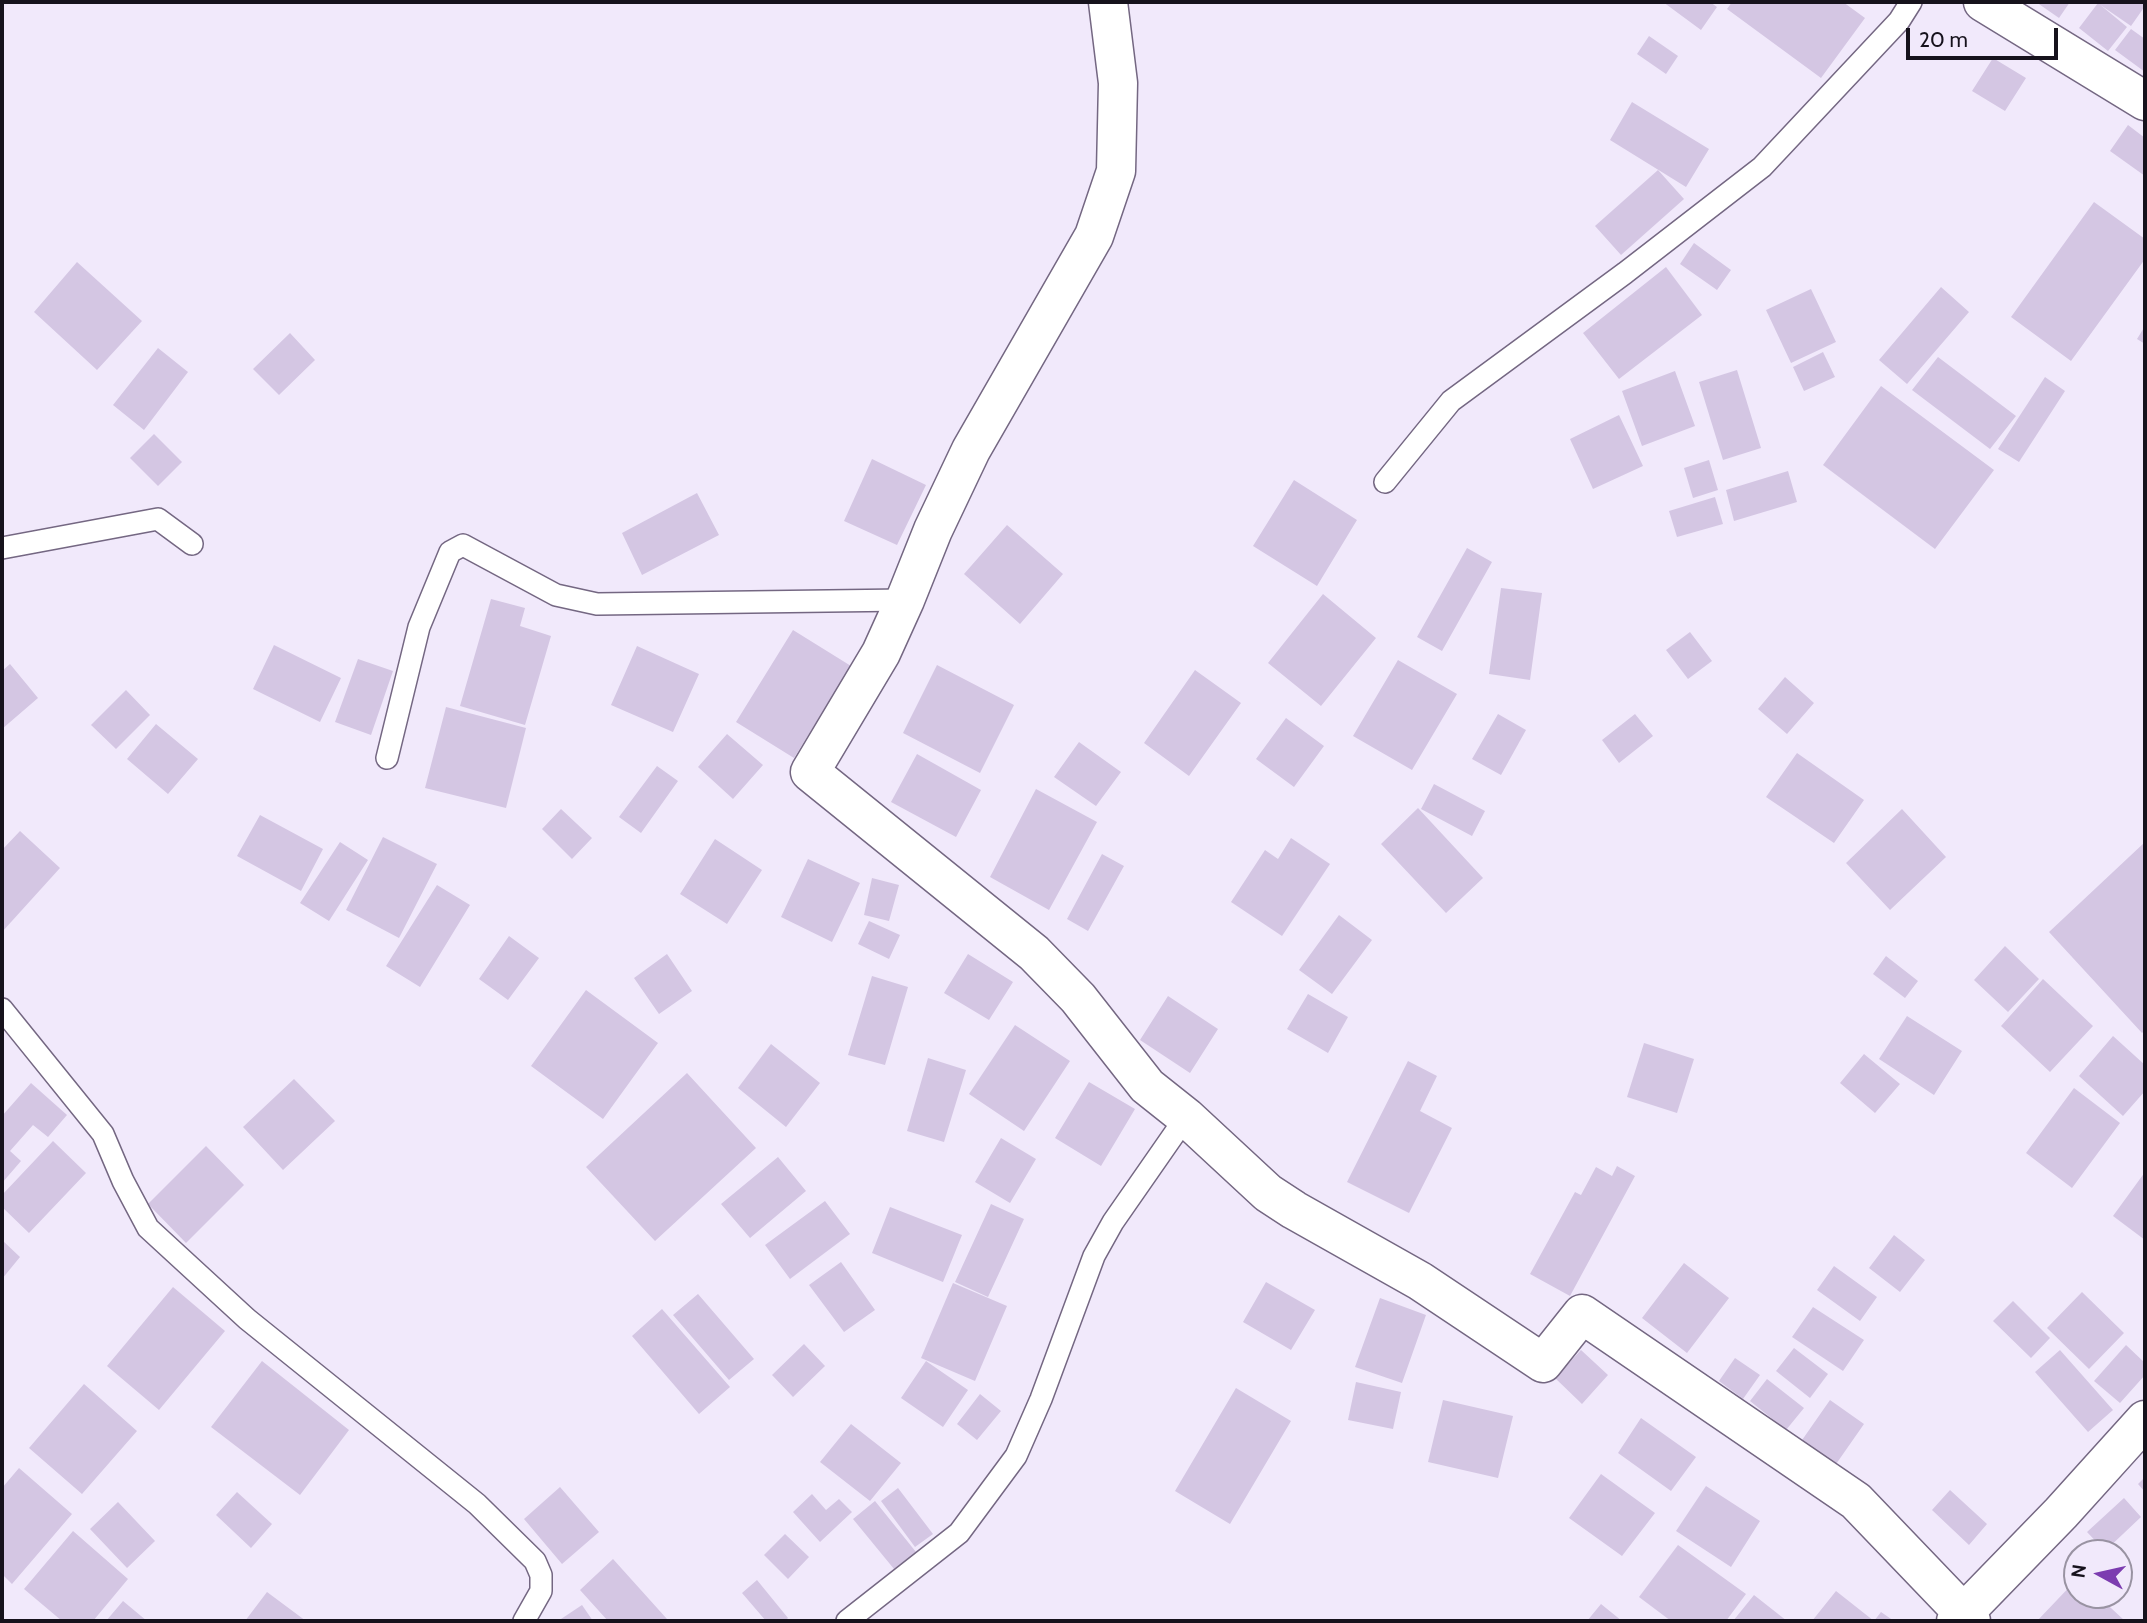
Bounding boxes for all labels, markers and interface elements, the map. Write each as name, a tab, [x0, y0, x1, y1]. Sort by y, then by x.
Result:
scale bar	[1909, 14, 2061, 58]
text: 20 m	[1919, 27, 1968, 52]
north arrow	[2063, 1539, 2133, 1609]
text: N	[2066, 1563, 2091, 1580]

